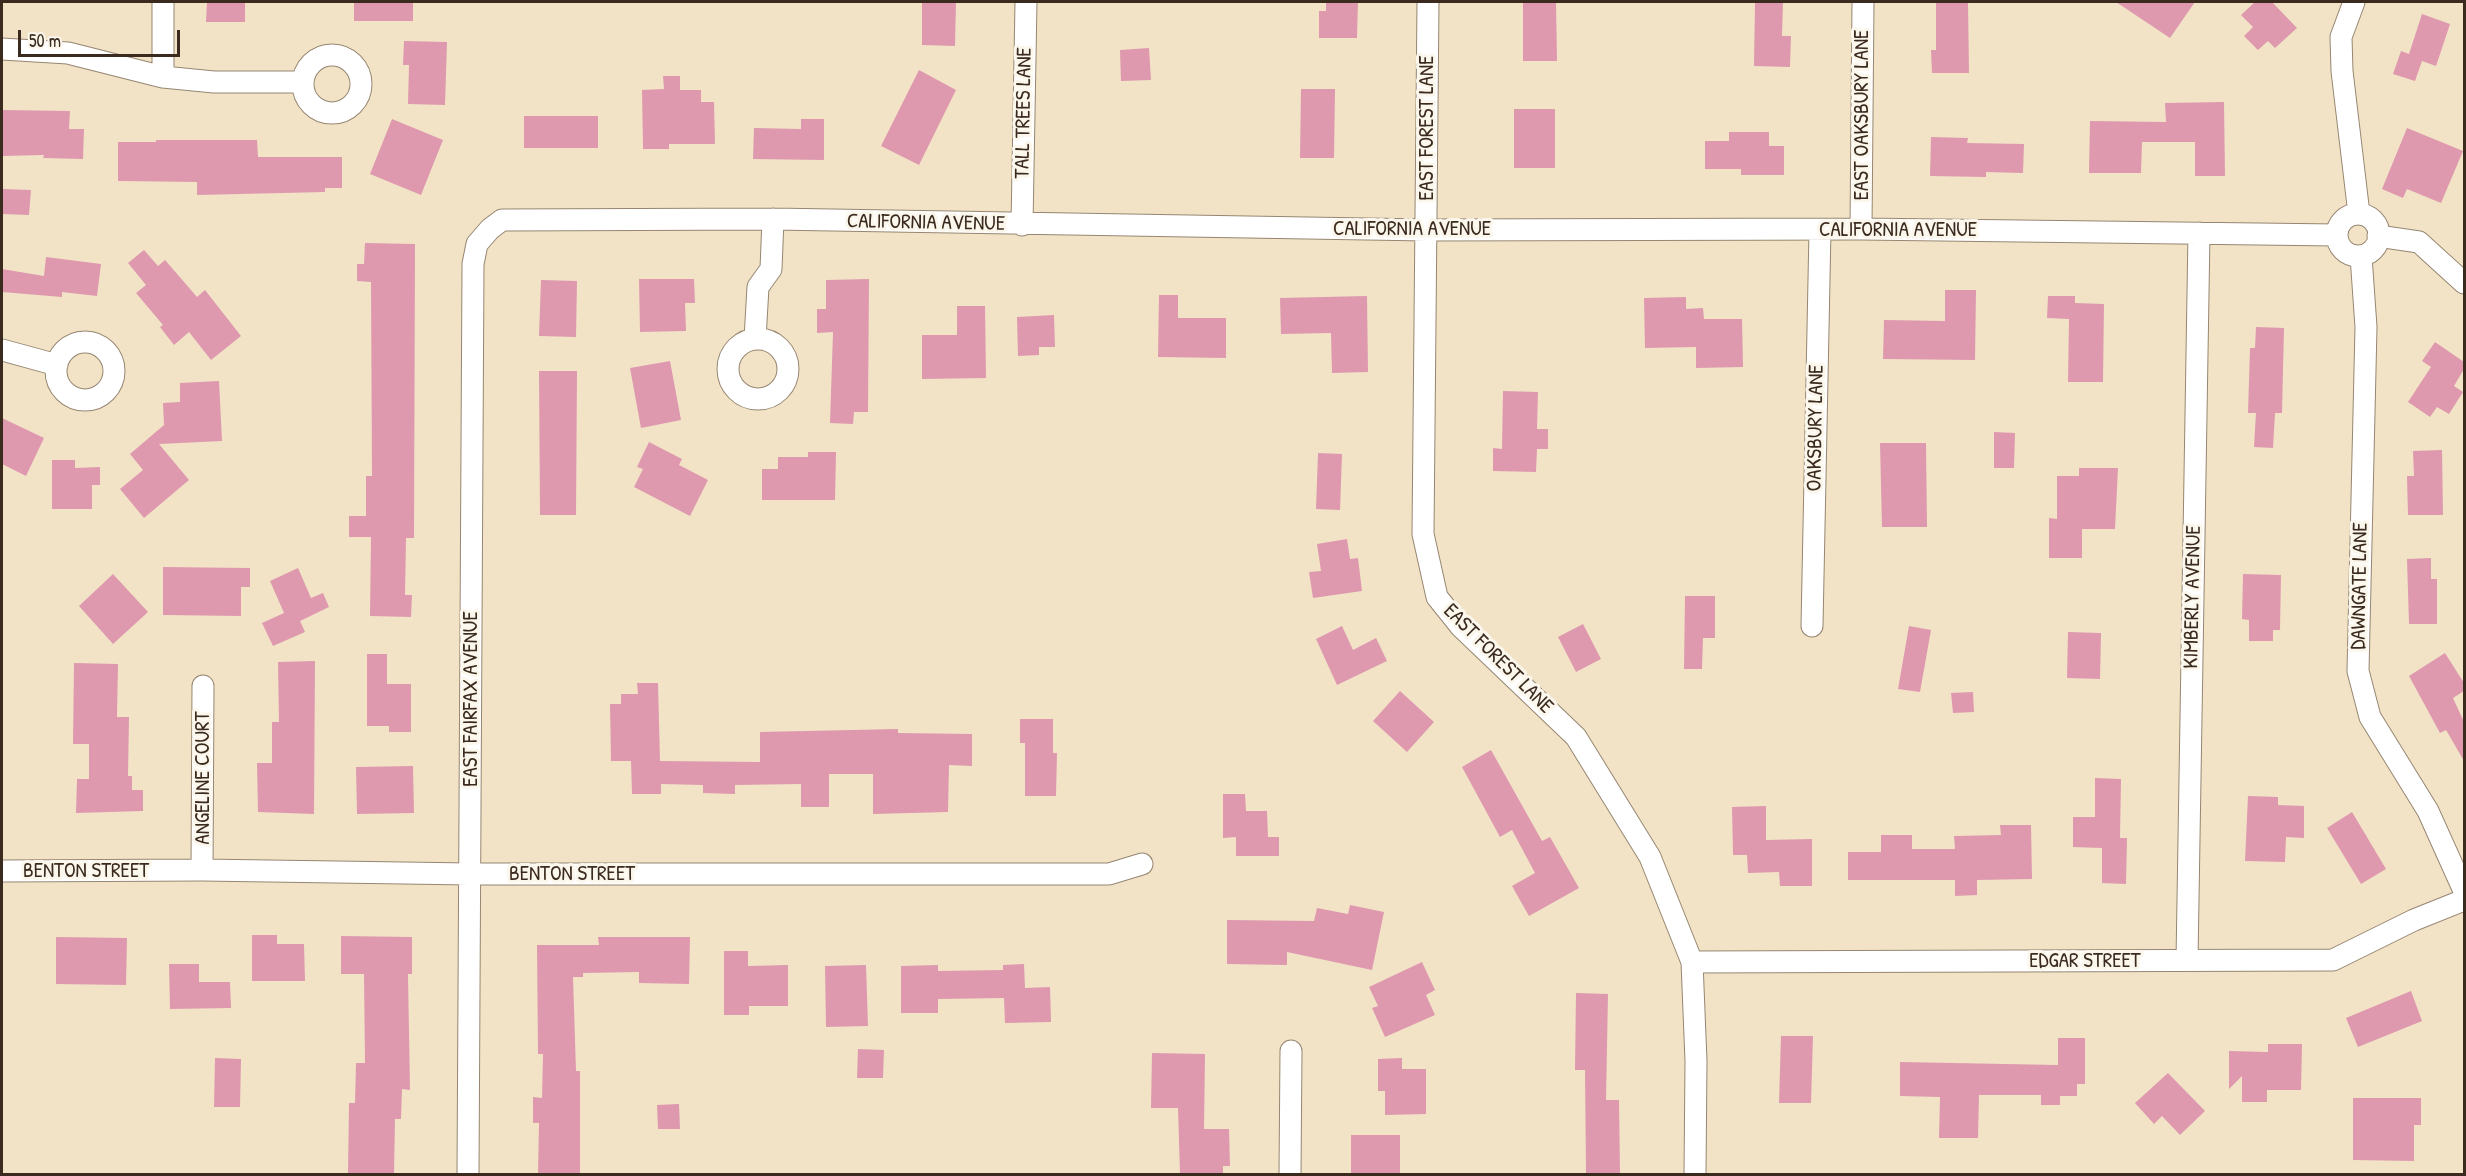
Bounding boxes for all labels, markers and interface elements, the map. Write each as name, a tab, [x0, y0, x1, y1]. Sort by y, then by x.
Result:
scale bar	[21, 18, 183, 56]
text: 50 m	[29, 28, 61, 53]
street label: EAST OAKSBURY LANE	[1849, 30, 1875, 200]
street label: TALL TREES LANE	[1010, 47, 1038, 179]
street label: EAST FOREST LANE	[1414, 55, 1440, 201]
street label: CALIFORNIA AVENUE	[847, 209, 1005, 237]
street label: CALIFORNIA AVENUE	[1333, 216, 1491, 242]
street label: CALIFORNIA AVENUE	[1819, 217, 1977, 243]
street label: OAKSBURY LANE	[1802, 364, 1830, 492]
street label: DAWNGATE LANE	[2346, 522, 2374, 650]
street label: KIMBERLY AVENUE	[2179, 525, 2207, 669]
street label: EAST FOREST LANE	[1438, 599, 1558, 719]
street label: EAST FAIRFAX AVENUE	[458, 611, 484, 787]
street label: ANGELINE COURT	[190, 712, 216, 844]
street label: BENTON STREET	[23, 858, 149, 884]
street label: BENTON STREET	[509, 861, 635, 887]
street label: EDGAR STREET	[2029, 948, 2141, 974]

